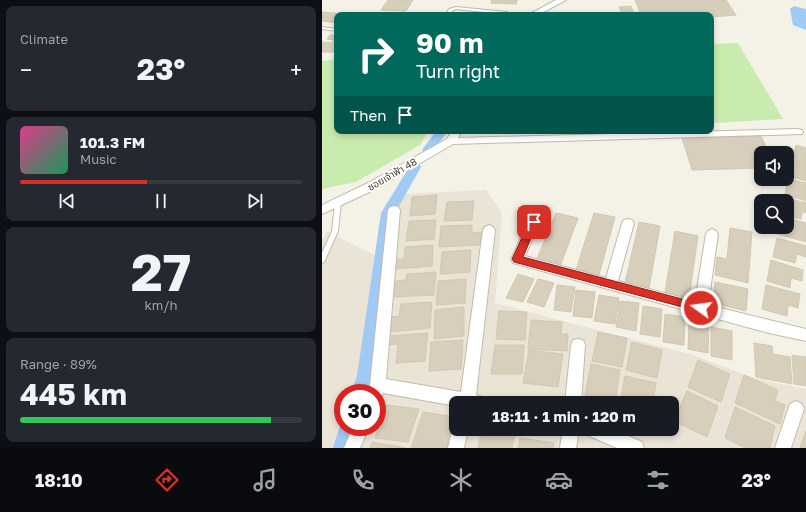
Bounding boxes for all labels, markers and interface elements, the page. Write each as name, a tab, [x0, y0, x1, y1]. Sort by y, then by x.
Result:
text: 90 m	[416, 26, 483, 59]
icon: right	[350, 28, 402, 80]
text: Climate	[20, 31, 68, 47]
text: 23°	[137, 51, 185, 87]
text: −	[20, 56, 32, 83]
text: +	[290, 56, 302, 83]
text: Turn right	[416, 60, 500, 82]
icon: arrive	[394, 104, 416, 126]
text: Then	[350, 106, 386, 124]
text: 101.3 FM	[80, 133, 145, 151]
map controls	[754, 146, 794, 234]
button: sound	[754, 146, 794, 186]
text: Music	[80, 151, 117, 167]
street label: ซอยเจ้าฟ้า 48	[365, 155, 419, 193]
icon: previous	[56, 190, 78, 212]
icon: pause	[150, 190, 172, 212]
icon: next	[244, 190, 266, 212]
button: search	[754, 194, 794, 234]
pin	[517, 205, 551, 239]
icon: arrive	[523, 211, 545, 233]
text: 27	[131, 240, 191, 302]
position arrow	[680, 287, 722, 329]
text: km/h	[144, 297, 178, 313]
text: Range · 89%	[20, 356, 97, 372]
text: 445 km	[20, 376, 127, 412]
speed limit sign: 30	[334, 384, 386, 436]
text: 18:11 · 1 min · 120 m	[492, 407, 636, 425]
icon: directions	[153, 466, 181, 494]
icon: music	[251, 466, 279, 494]
icon: phone	[349, 466, 377, 494]
icon: climate	[447, 466, 475, 494]
icon: car	[545, 466, 573, 494]
icon: filters	[644, 466, 672, 494]
text: 18:10	[35, 469, 83, 491]
text: 23°	[742, 469, 771, 491]

